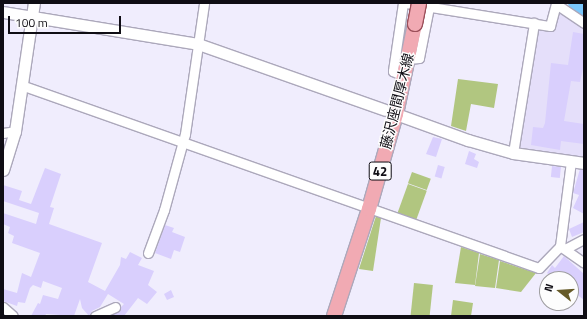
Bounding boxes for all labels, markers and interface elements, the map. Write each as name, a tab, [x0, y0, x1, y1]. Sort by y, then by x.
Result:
scale bar	[10, 8, 123, 34]
text: 100 m	[15, 13, 48, 32]
street label: 藤沢座間厚木線	[377, 51, 417, 151]
road number: 42	[368, 160, 392, 182]
north arrow	[539, 271, 579, 311]
text: N	[540, 282, 557, 294]

